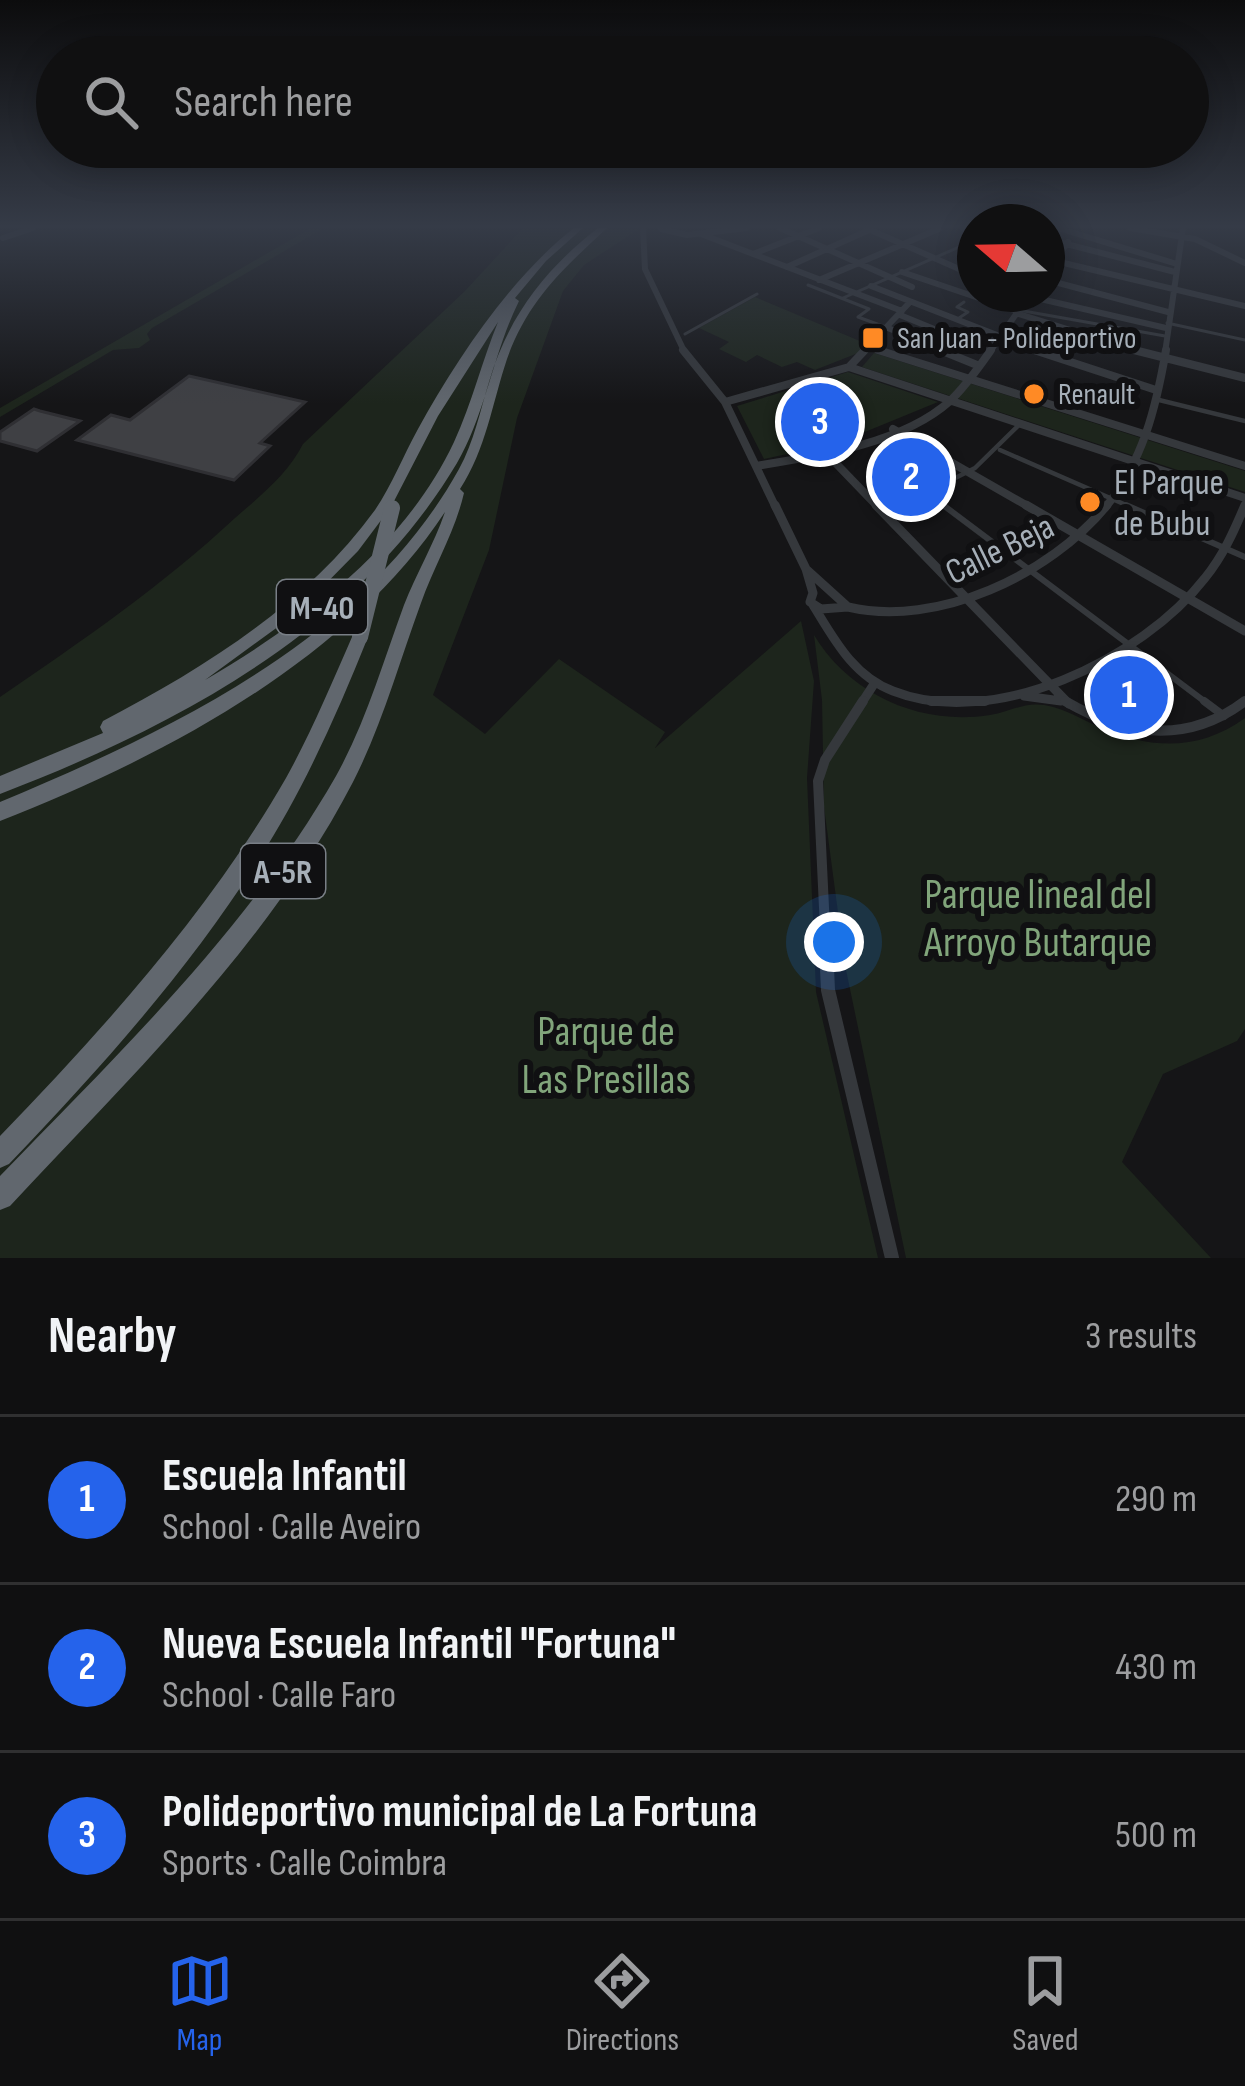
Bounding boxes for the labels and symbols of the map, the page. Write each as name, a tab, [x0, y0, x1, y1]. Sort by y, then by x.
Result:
north arrow	[957, 204, 1065, 312]
place label: San Juan - Polideportivo	[897, 321, 1137, 357]
marker: San Juan - Polideportivo	[860, 325, 886, 351]
pin: 3	[781, 377, 859, 467]
place label: Renault	[1058, 377, 1135, 413]
marker: Renault	[1021, 381, 1047, 407]
pin: 2	[872, 432, 950, 522]
place label: El Parque de Bubu	[1114, 462, 1224, 546]
marker: El Parque de Bubu	[1077, 489, 1103, 515]
street label: Calle Beja	[939, 506, 1061, 595]
road number: M-40	[277, 580, 367, 634]
pin: 1	[1090, 650, 1168, 740]
road number: A-5R	[241, 844, 325, 898]
park label: Parque lineal del Arroyo Butarque	[923, 870, 1152, 969]
your location	[804, 912, 864, 972]
park label: Parque de Las Presillas	[521, 1007, 691, 1106]

